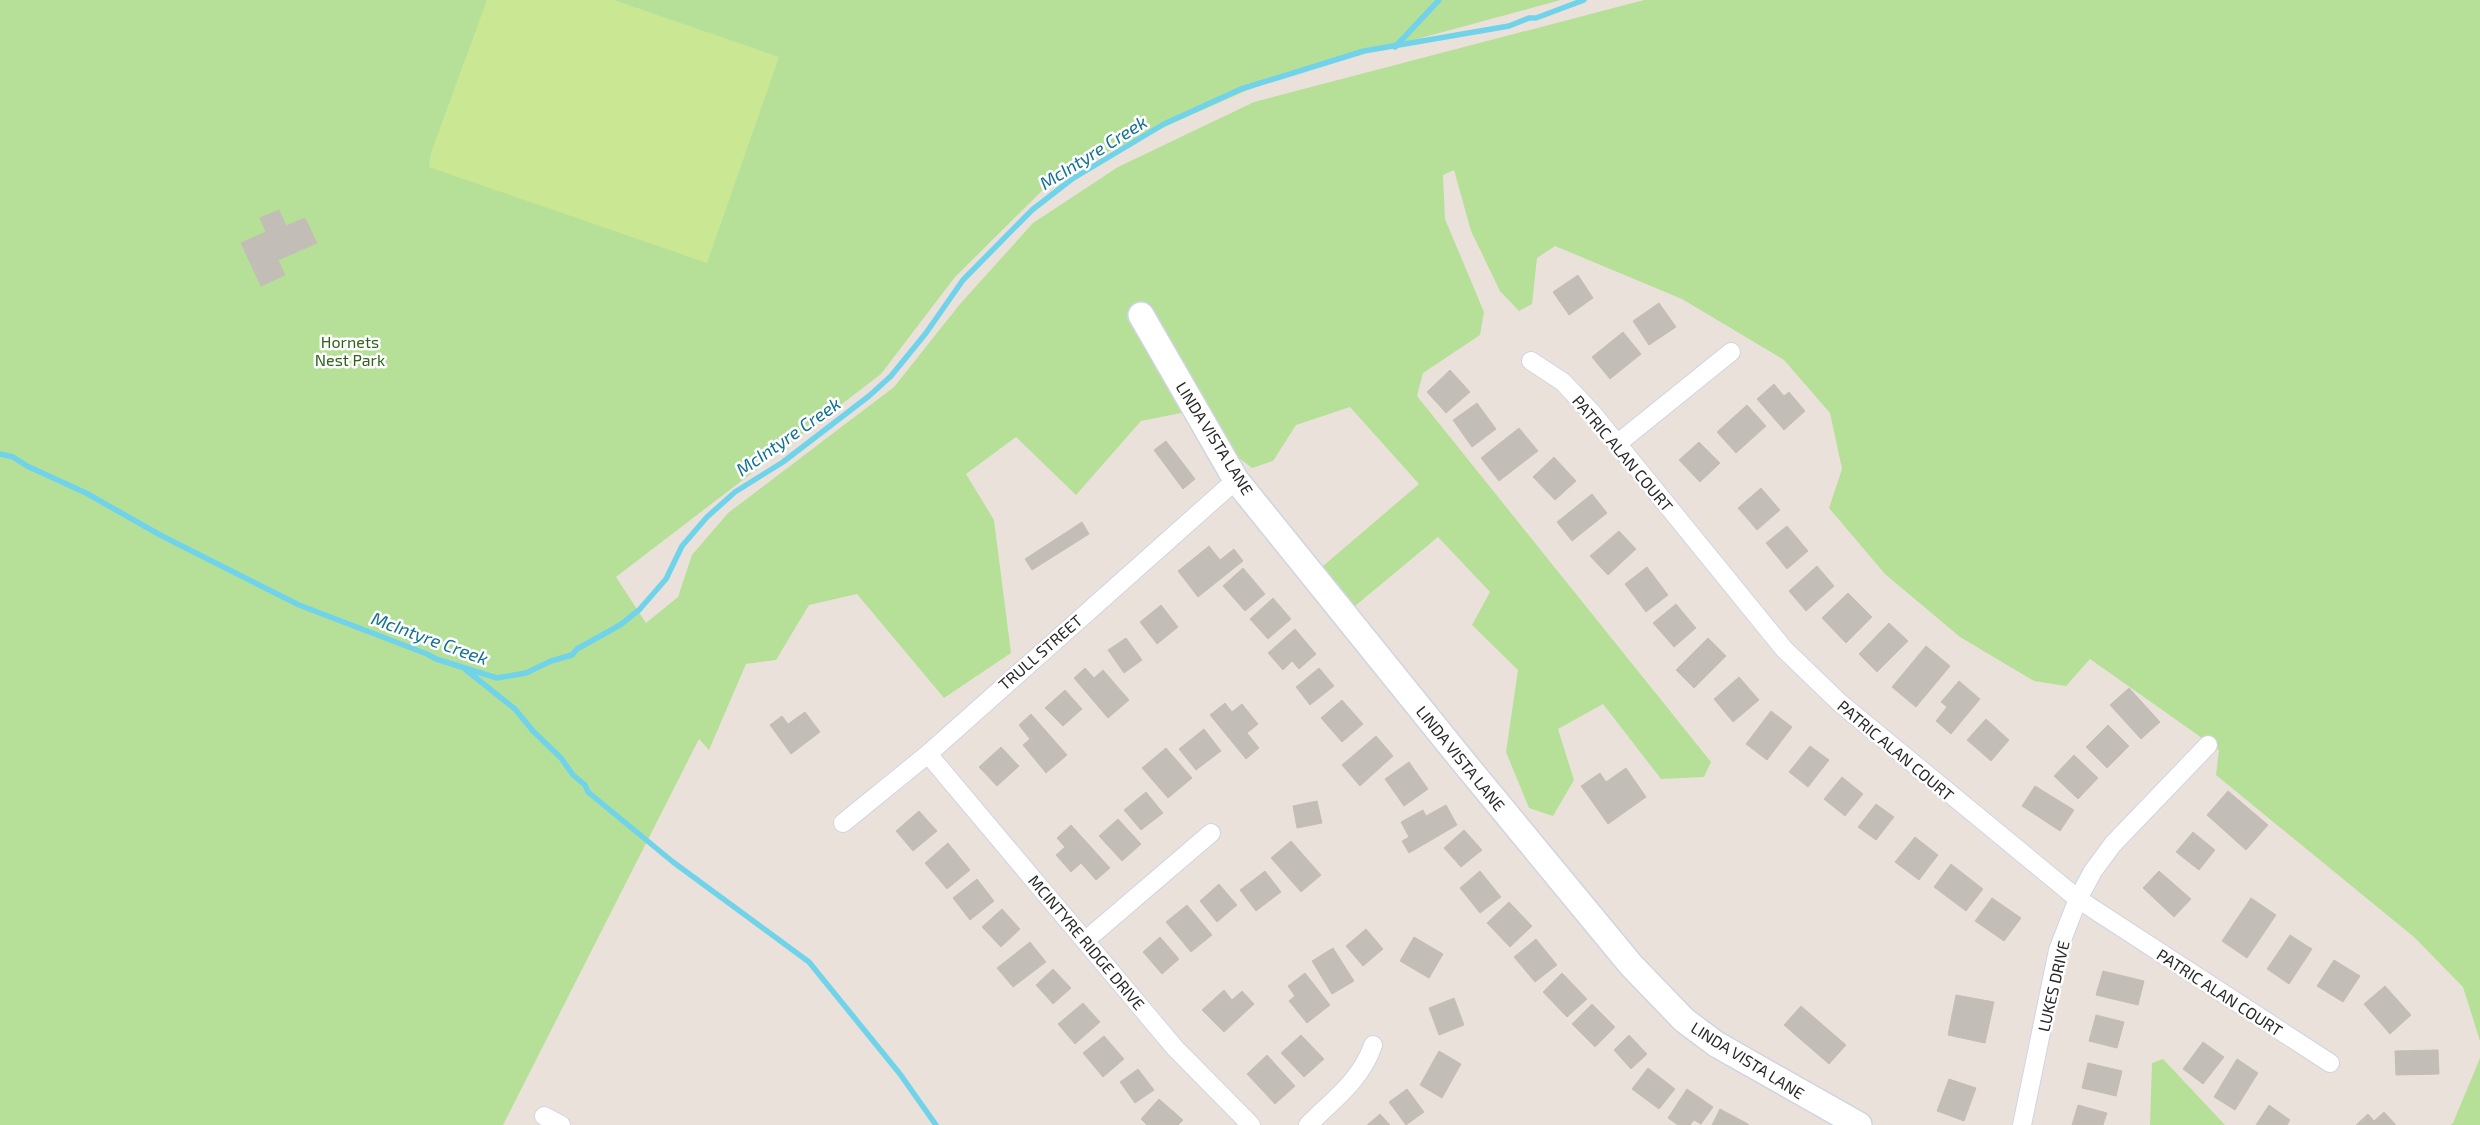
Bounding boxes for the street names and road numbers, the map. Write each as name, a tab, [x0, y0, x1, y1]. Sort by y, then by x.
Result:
street label: LINDA VISTA LANE	[1173, 378, 1257, 498]
street label: PATRIC ALAN COURT	[1569, 391, 1677, 515]
street label: TRULL STREET	[994, 610, 1086, 694]
street label: PATRIC ALAN COURT	[1834, 696, 1958, 804]
street label: LINDA VISTA LANE	[1413, 702, 1509, 814]
street label: MCINTYRE RIDGE DRIVE	[1025, 871, 1149, 1013]
street label: LUKES DRIVE	[2033, 939, 2073, 1033]
street label: PATRIC ALAN COURT	[2154, 944, 2286, 1040]
street label: LINDA VISTA LANE	[1688, 1018, 1808, 1102]

